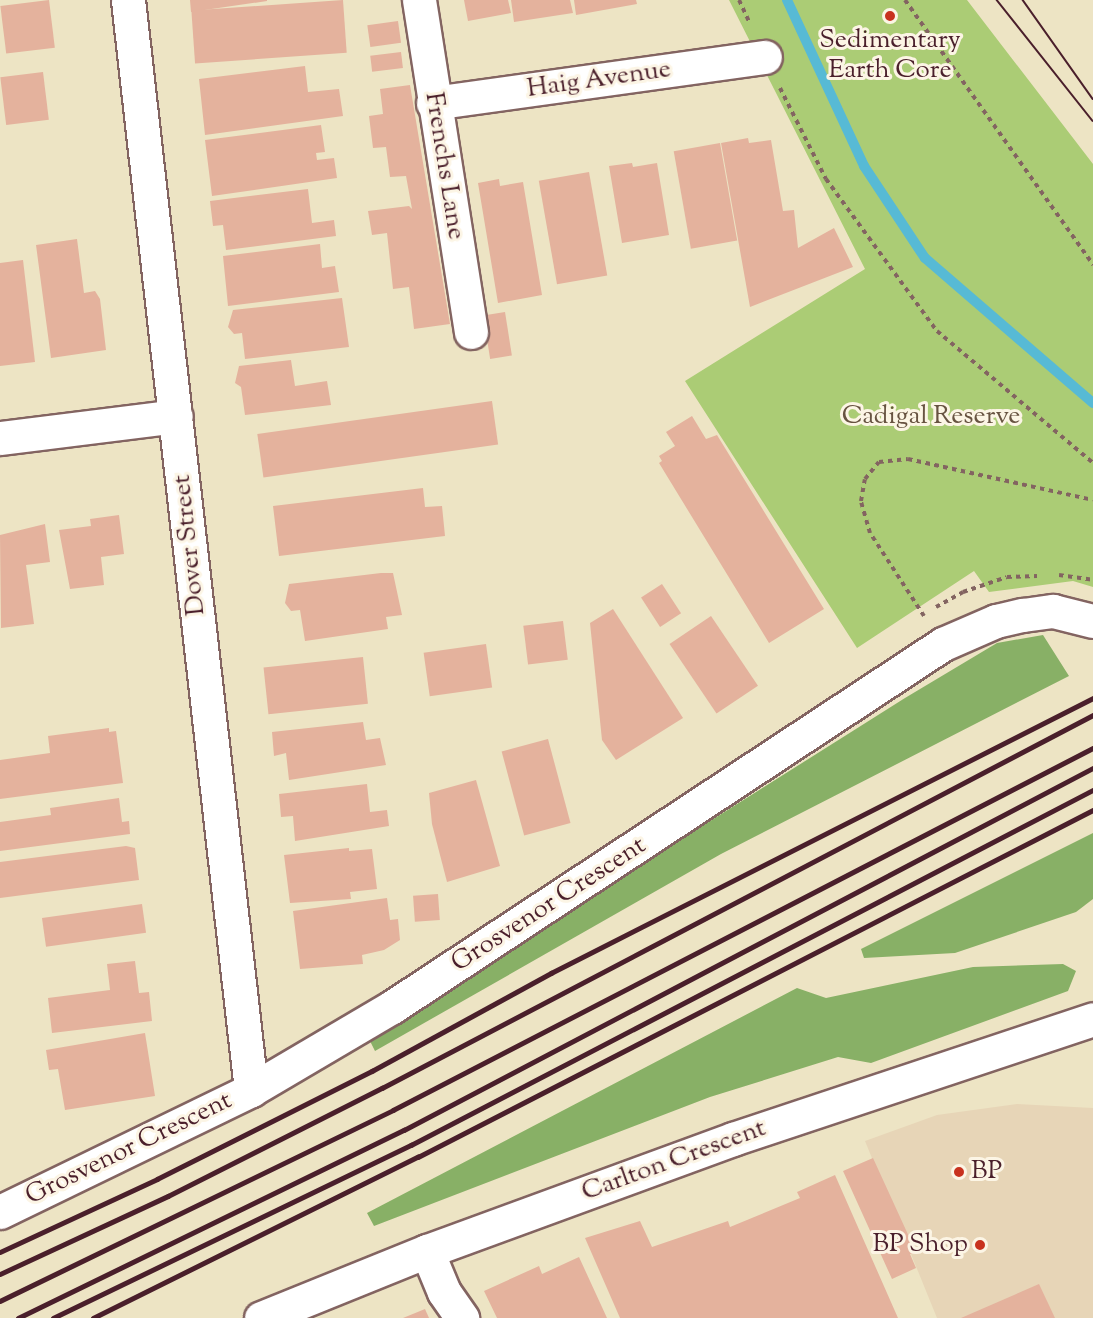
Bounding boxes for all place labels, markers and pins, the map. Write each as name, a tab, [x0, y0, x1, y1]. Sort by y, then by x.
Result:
marker: Sedimentary Earth Core	[883, 9, 897, 23]
place label: Sedimentary Earth Core	[819, 25, 961, 86]
place label: BP	[971, 1156, 1002, 1188]
marker: BP	[952, 1165, 966, 1179]
place label: BP Shop	[873, 1229, 968, 1261]
marker: BP Shop	[973, 1238, 987, 1252]

